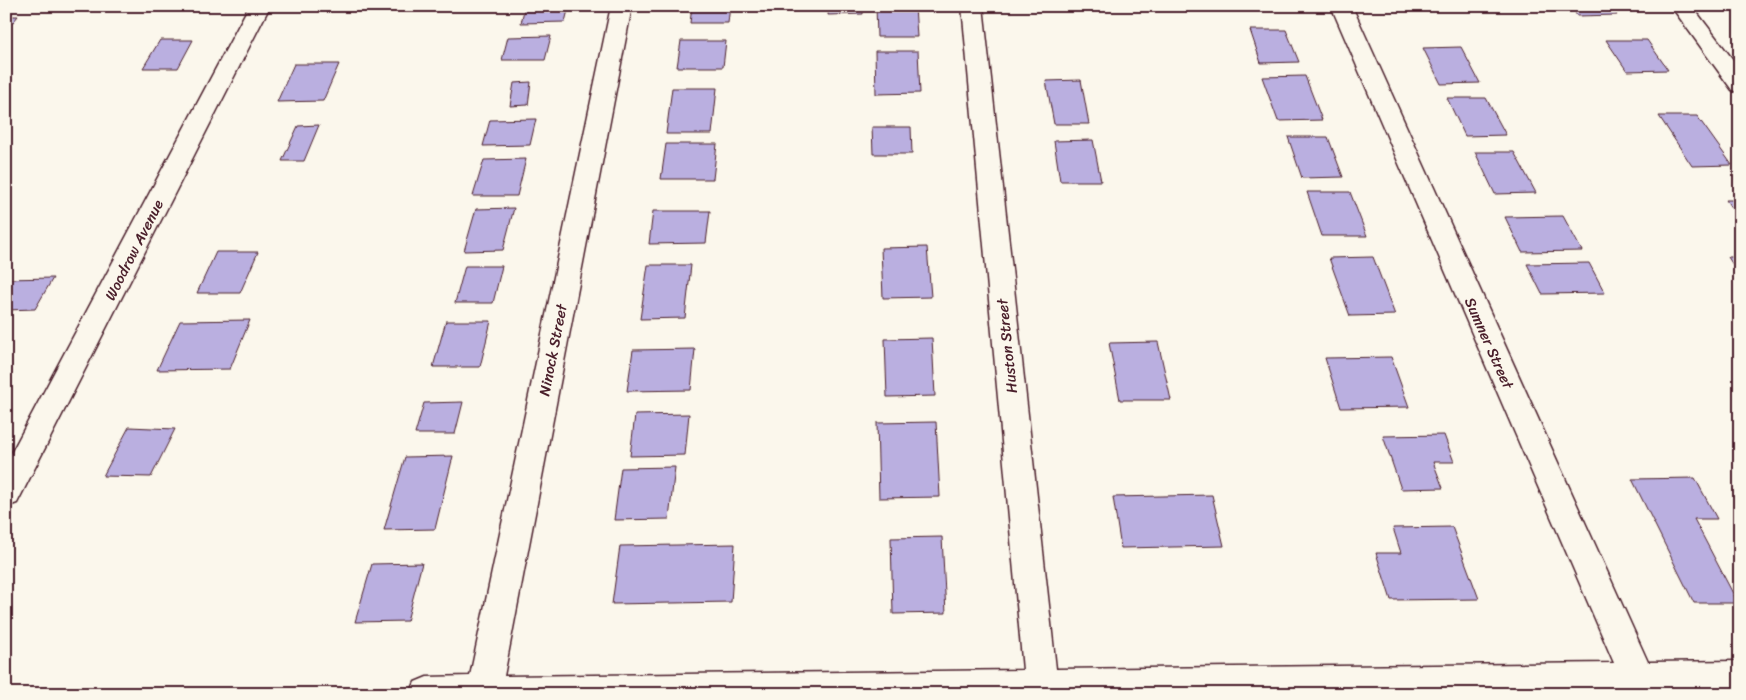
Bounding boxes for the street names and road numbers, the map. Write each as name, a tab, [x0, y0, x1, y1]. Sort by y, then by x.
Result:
street label: Woodrow Avenue	[97, 195, 171, 305]
street label: Sumner Street	[1457, 293, 1521, 394]
street label: Huston Street	[989, 297, 1025, 395]
street label: Ninock Street	[531, 301, 575, 398]

